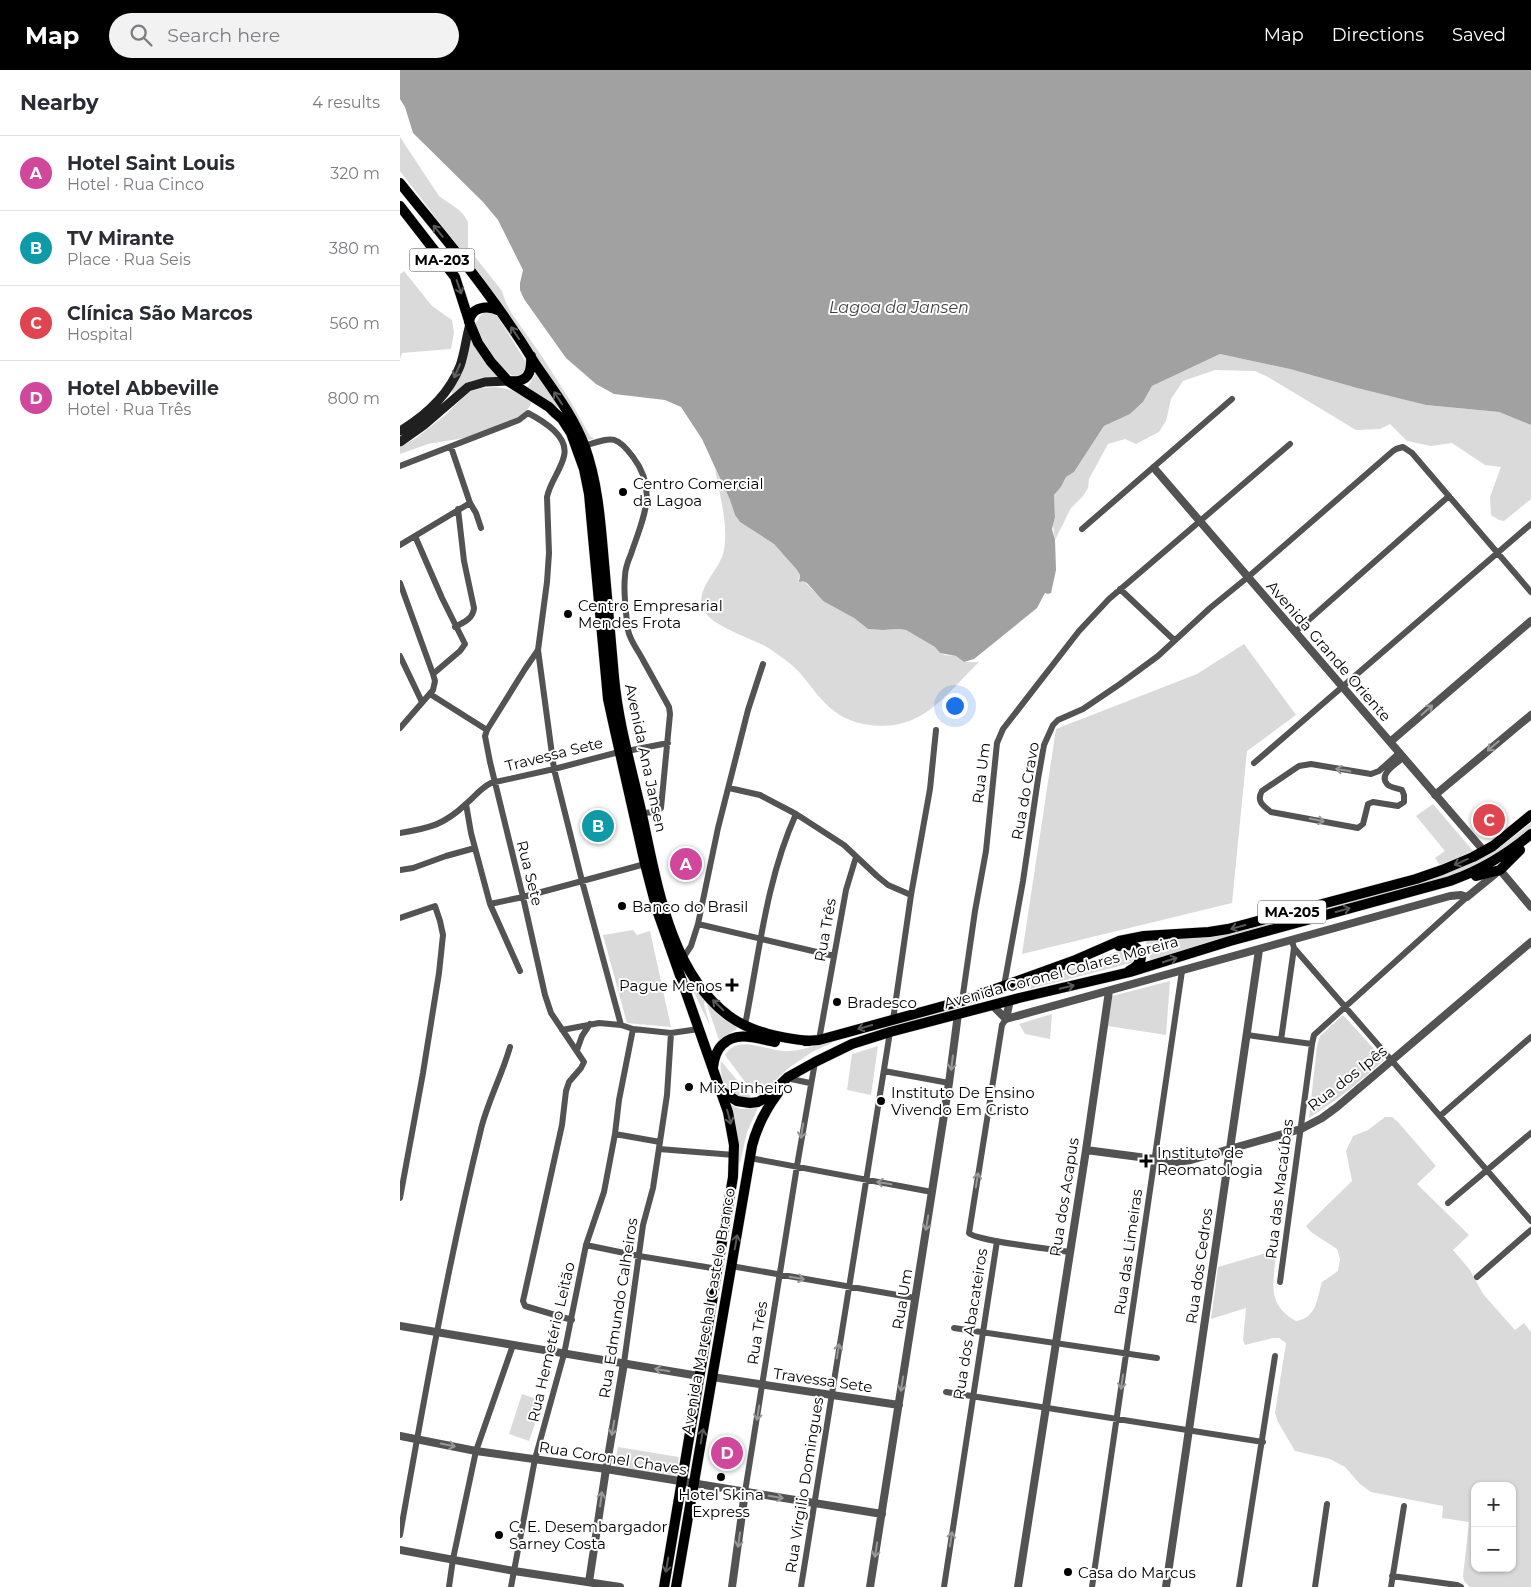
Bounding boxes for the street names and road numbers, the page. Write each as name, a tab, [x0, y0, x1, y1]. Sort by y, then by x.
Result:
road number: MA-203	[410, 248, 474, 272]
street label: Avenida Grande Oriente	[1263, 577, 1395, 725]
street label: Avenida Ana Jansen	[621, 682, 671, 834]
street label: Travessa Sete	[503, 733, 605, 775]
street label: Rua do Cravo	[1007, 740, 1043, 842]
street label: Rua Um	[968, 741, 994, 805]
street label: Rua Sete	[513, 838, 547, 908]
street label: Rua Três	[810, 897, 840, 963]
road number: MA-205	[1258, 900, 1326, 924]
street label: Avenida Coronel Colares Moreira	[942, 931, 1180, 1013]
street label: Rua dos Ipês	[1303, 1041, 1391, 1115]
street label: Rua das Macaúbas	[1261, 1118, 1297, 1260]
street label: Rua dos Acapus	[1045, 1136, 1083, 1258]
street label: Avenida Marechal Castelo Branco	[677, 1186, 739, 1436]
street label: Rua das Limeiras	[1110, 1188, 1146, 1316]
street label: Rua dos Cedros	[1181, 1207, 1217, 1325]
street label: Rua Edmundo Calheiros	[594, 1216, 642, 1400]
street label: Rua dos Abacateiros	[949, 1247, 991, 1401]
street label: Rua Hemetério Leitão	[523, 1260, 579, 1424]
street label: Rua Um	[888, 1267, 916, 1331]
street label: Rua Três	[743, 1300, 771, 1366]
street label: Travessa Sete	[772, 1364, 874, 1396]
street label: Rua Virgilio Domingues	[781, 1396, 827, 1574]
street label: Rua Coronel Chaves	[538, 1437, 688, 1479]

